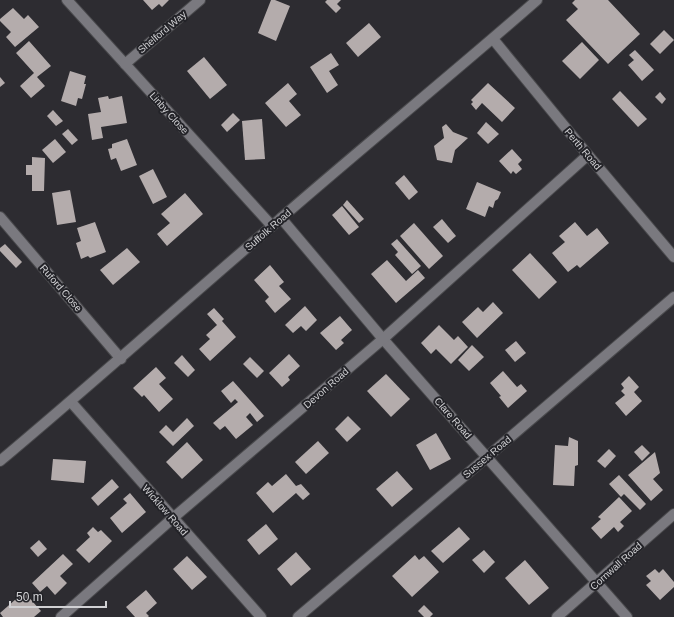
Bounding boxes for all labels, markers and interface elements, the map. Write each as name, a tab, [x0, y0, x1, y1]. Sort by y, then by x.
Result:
street label: Shelford Way	[136, 9, 188, 55]
street label: Linby Close	[147, 90, 191, 136]
street label: Perth Road	[563, 126, 603, 172]
street label: Suffolk Road	[243, 207, 293, 253]
street label: Ruford Close	[38, 262, 85, 314]
street label: Devon Road	[301, 366, 351, 410]
street label: Clare Road	[432, 395, 474, 441]
street label: Sussex Road	[461, 434, 513, 480]
street label: Wicklow Road	[140, 482, 190, 538]
street label: Cornwall Road	[588, 540, 644, 592]
scale bar	[10, 583, 106, 609]
text: 50 m	[16, 590, 43, 604]

